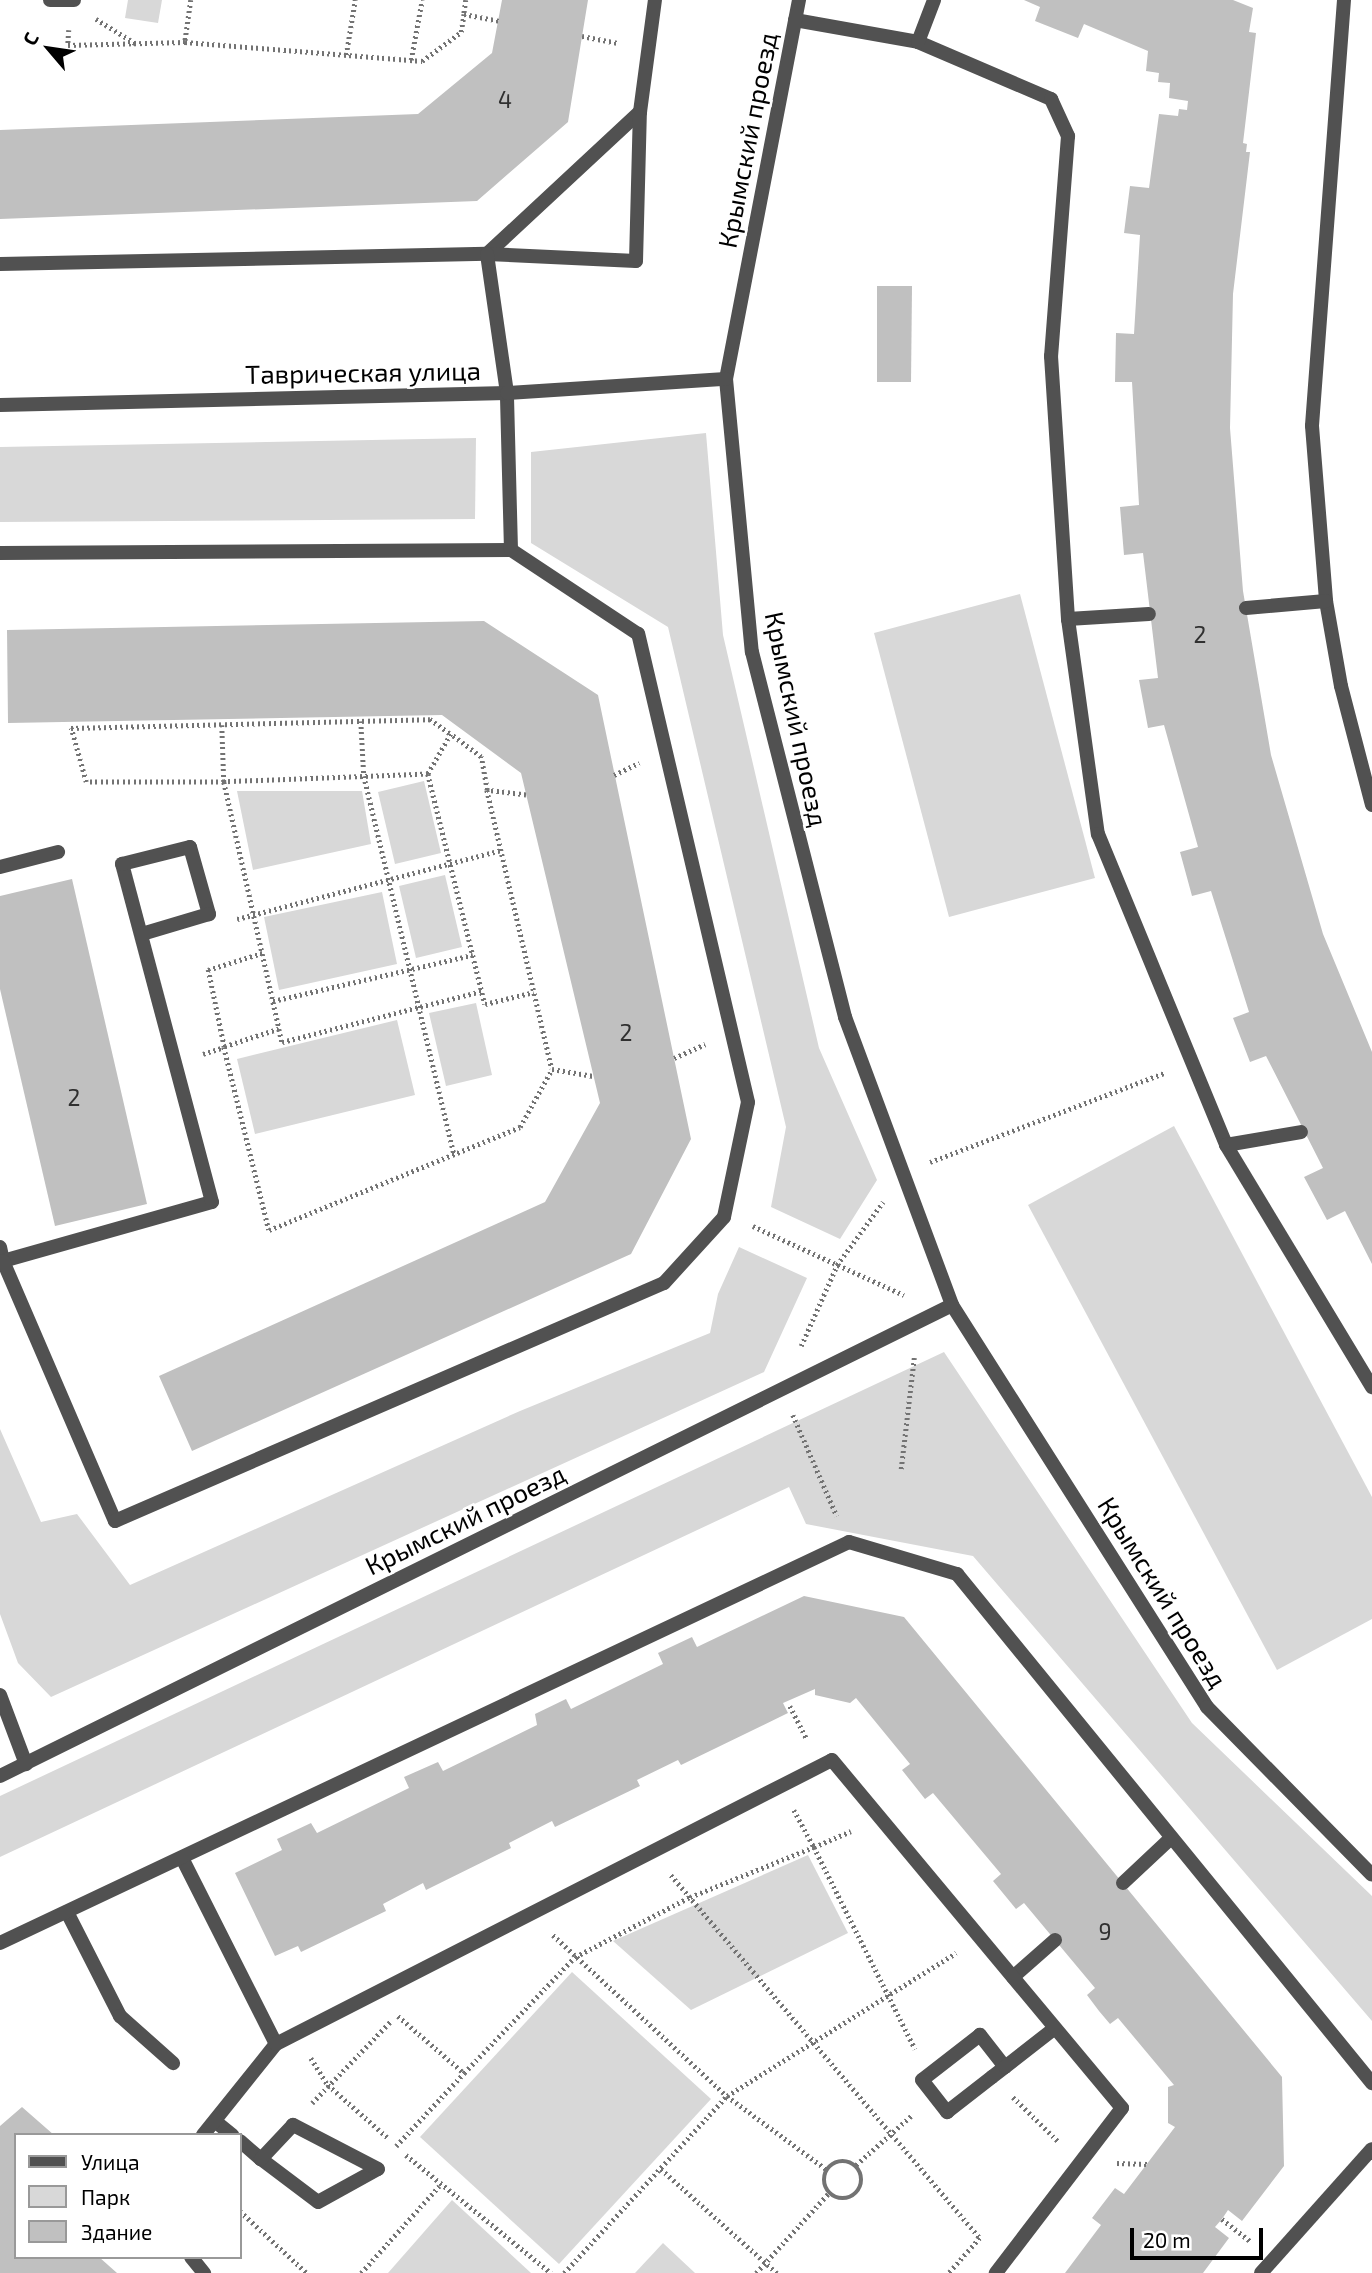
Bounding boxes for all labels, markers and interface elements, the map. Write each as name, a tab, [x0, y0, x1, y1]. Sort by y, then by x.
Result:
north arrow	[14, 14, 84, 84]
text: С	[17, 28, 43, 49]
street label: Крымский проезд	[711, 30, 783, 250]
house number: 4	[498, 85, 512, 113]
street label: Таврическая улица	[245, 354, 481, 390]
street label: Крымский проезд	[759, 609, 835, 829]
house number: 2	[1194, 620, 1206, 648]
house number: 2	[620, 1018, 632, 1046]
house number: 2	[68, 1083, 80, 1111]
street label: Крымский проезд	[360, 1457, 570, 1581]
street label: Крымский проезд	[1092, 1491, 1234, 1693]
house number: 9	[1098, 1917, 1112, 1945]
legend	[14, 2133, 242, 2259]
text: Улица	[81, 2149, 140, 2174]
text: Парк	[81, 2184, 130, 2209]
scale bar	[1134, 2214, 1267, 2258]
text: Здание	[81, 2219, 152, 2244]
text: 20 m	[1143, 2227, 1191, 2252]

